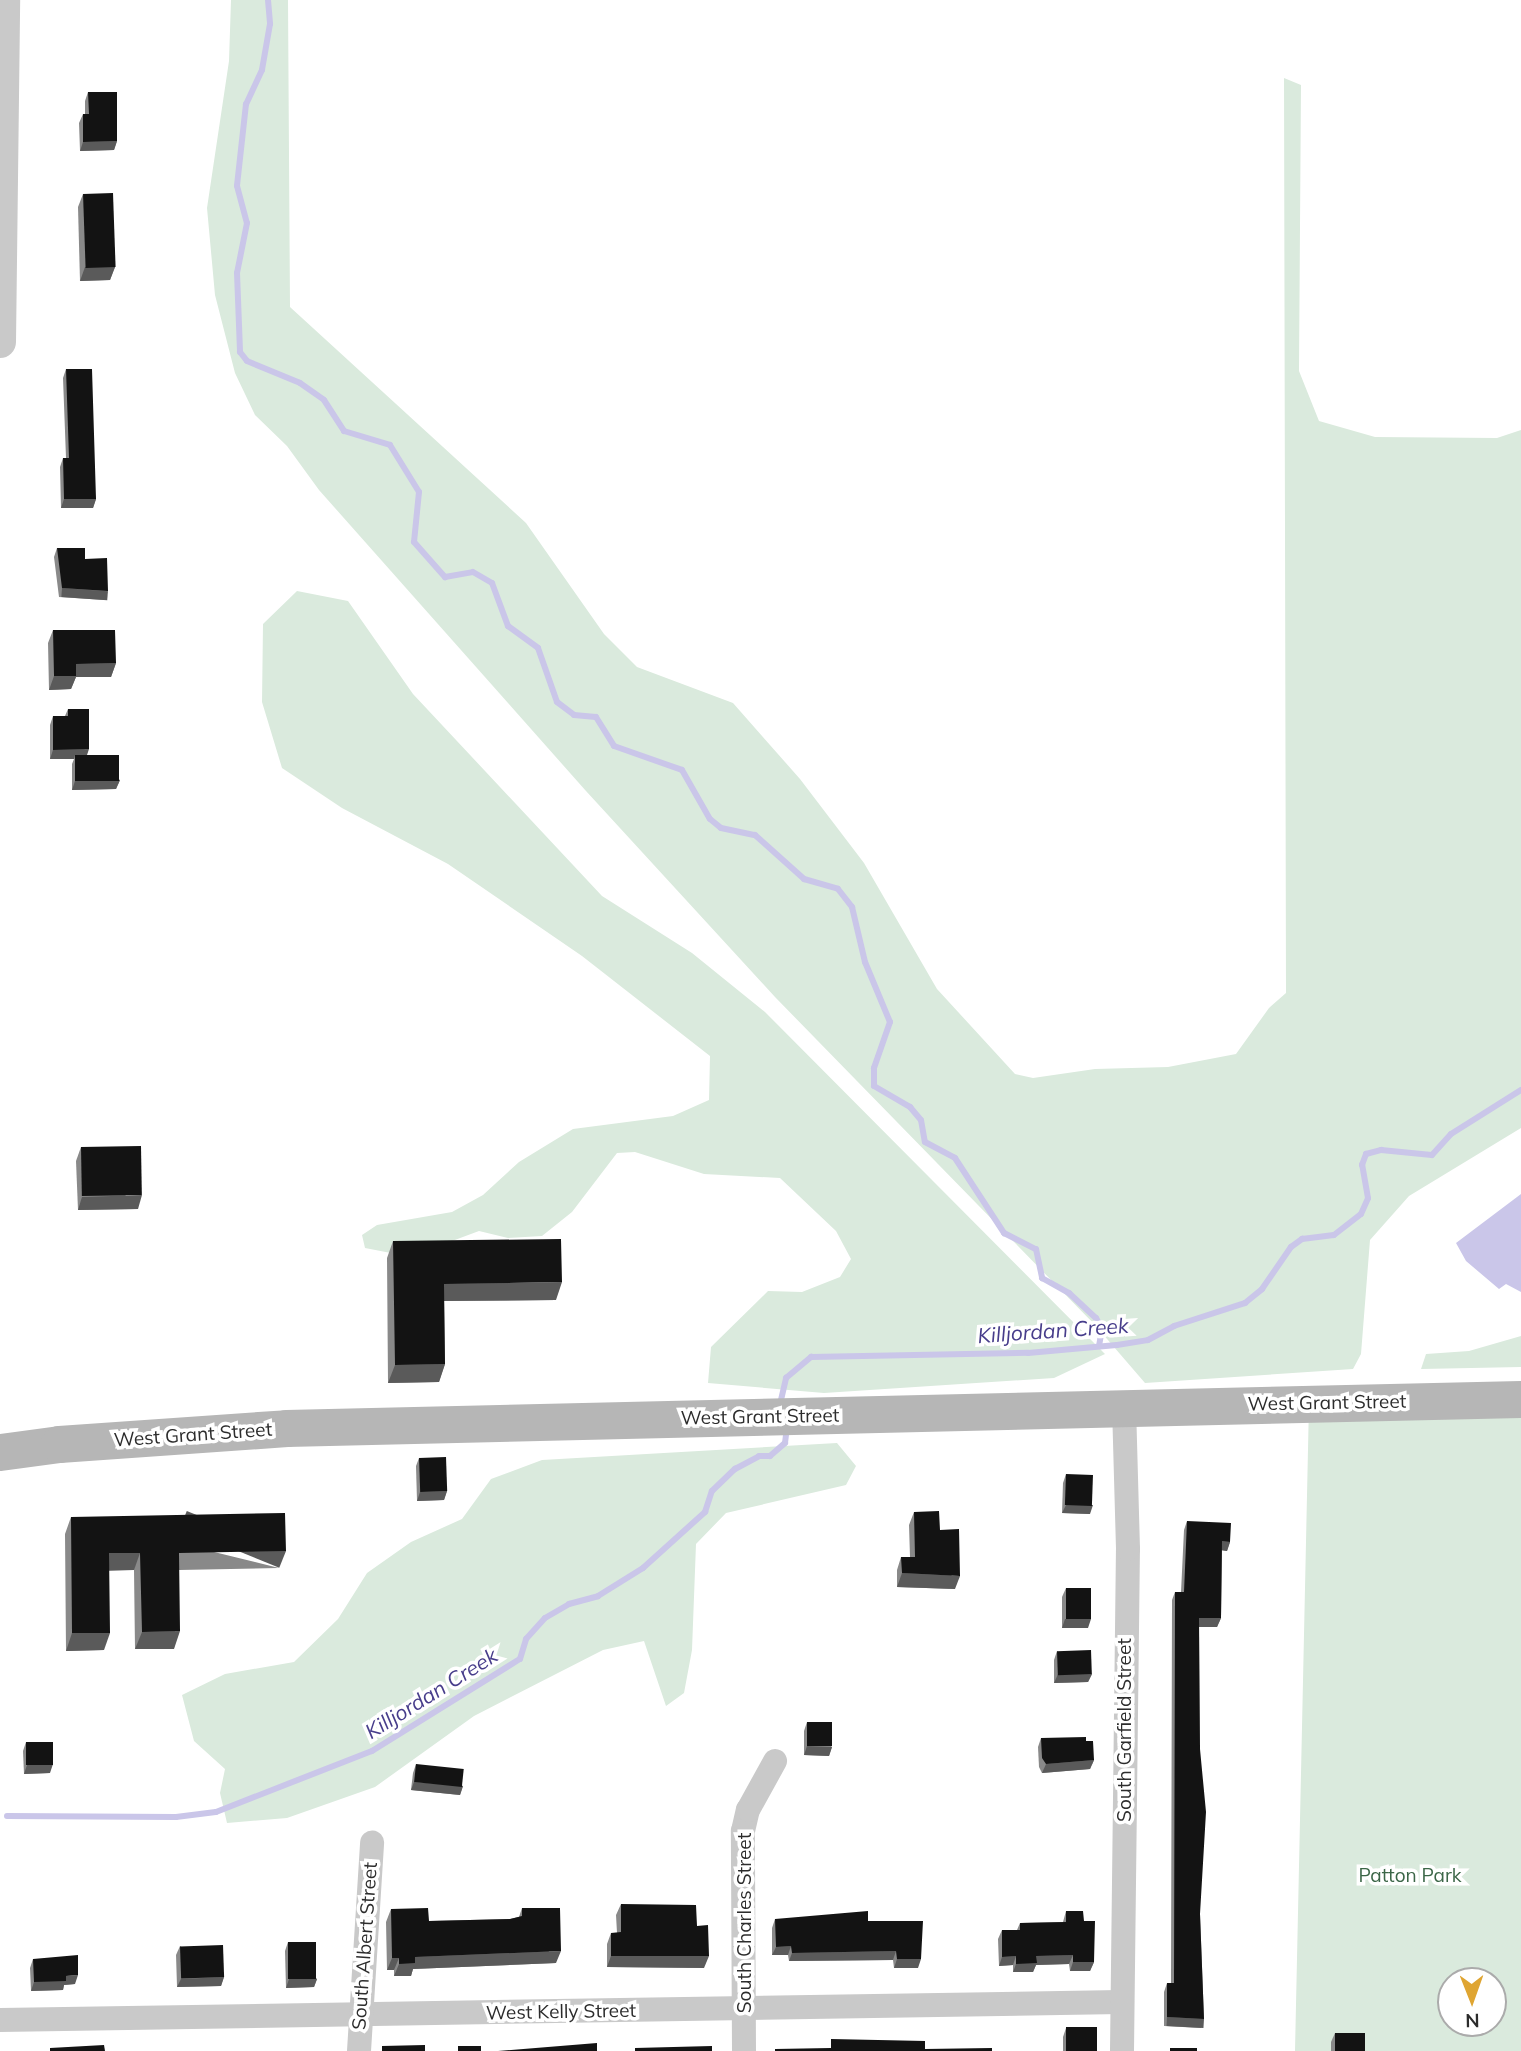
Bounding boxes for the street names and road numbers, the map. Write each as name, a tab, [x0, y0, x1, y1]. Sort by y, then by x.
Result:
street label: West Grant Street	[1247, 1390, 1407, 1416]
street label: West Grant Street	[680, 1404, 840, 1430]
street label: West Grant Street	[113, 1418, 273, 1452]
street label: South Garfield Street	[1114, 1638, 1136, 1822]
street label: South Charles Street	[734, 1833, 756, 2013]
street label: South Albert Street	[348, 1861, 382, 2031]
street label: West Kelly Street	[486, 1999, 636, 2025]

